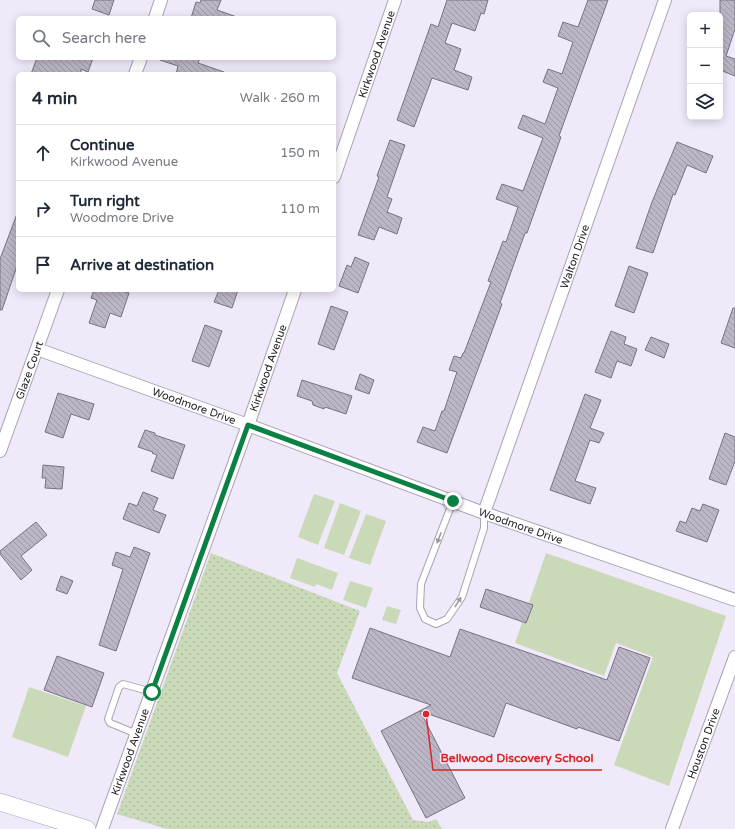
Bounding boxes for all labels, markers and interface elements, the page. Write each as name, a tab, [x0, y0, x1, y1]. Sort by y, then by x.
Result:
street label: Kirkwood Avenue	[356, 9, 398, 100]
map controls	[687, 12, 723, 120]
button: +	[687, 12, 723, 48]
search box	[16, 16, 336, 60]
icon: search	[30, 27, 52, 49]
text: Search here	[62, 29, 146, 47]
button: −	[687, 48, 723, 84]
button: layers	[687, 84, 723, 120]
text: 4 min	[32, 88, 77, 109]
text: Walk · 260 m	[240, 90, 320, 106]
text: Continue	[70, 136, 134, 154]
icon: ahead	[32, 142, 54, 164]
text: 150 m	[280, 145, 320, 161]
text: Kirkwood Avenue	[70, 154, 178, 170]
text: Turn right	[70, 192, 140, 210]
icon: right	[32, 198, 54, 220]
text: 110 m	[280, 201, 320, 217]
text: Woodmore Drive	[70, 210, 174, 226]
street label: Walton Drive	[558, 223, 592, 290]
icon: arrive	[32, 254, 54, 276]
text: Arrive at destination	[70, 256, 214, 274]
street label: Kirkwood Avenue	[247, 323, 290, 413]
street label: Glaze Court	[13, 339, 46, 401]
street label: Woodmore Drive	[150, 385, 238, 427]
route end	[444, 492, 462, 510]
street label: Woodmore Drive	[477, 506, 564, 547]
one-way arrow	[436, 532, 442, 544]
one-way arrow	[454, 597, 462, 607]
route start	[143, 683, 161, 701]
street label: Kirkwood Avenue	[109, 707, 152, 797]
street label: Houston Drive	[685, 707, 723, 781]
callout: Bellwood Discovery School	[433, 746, 602, 770]
text: Bellwood Discovery School	[441, 751, 593, 766]

